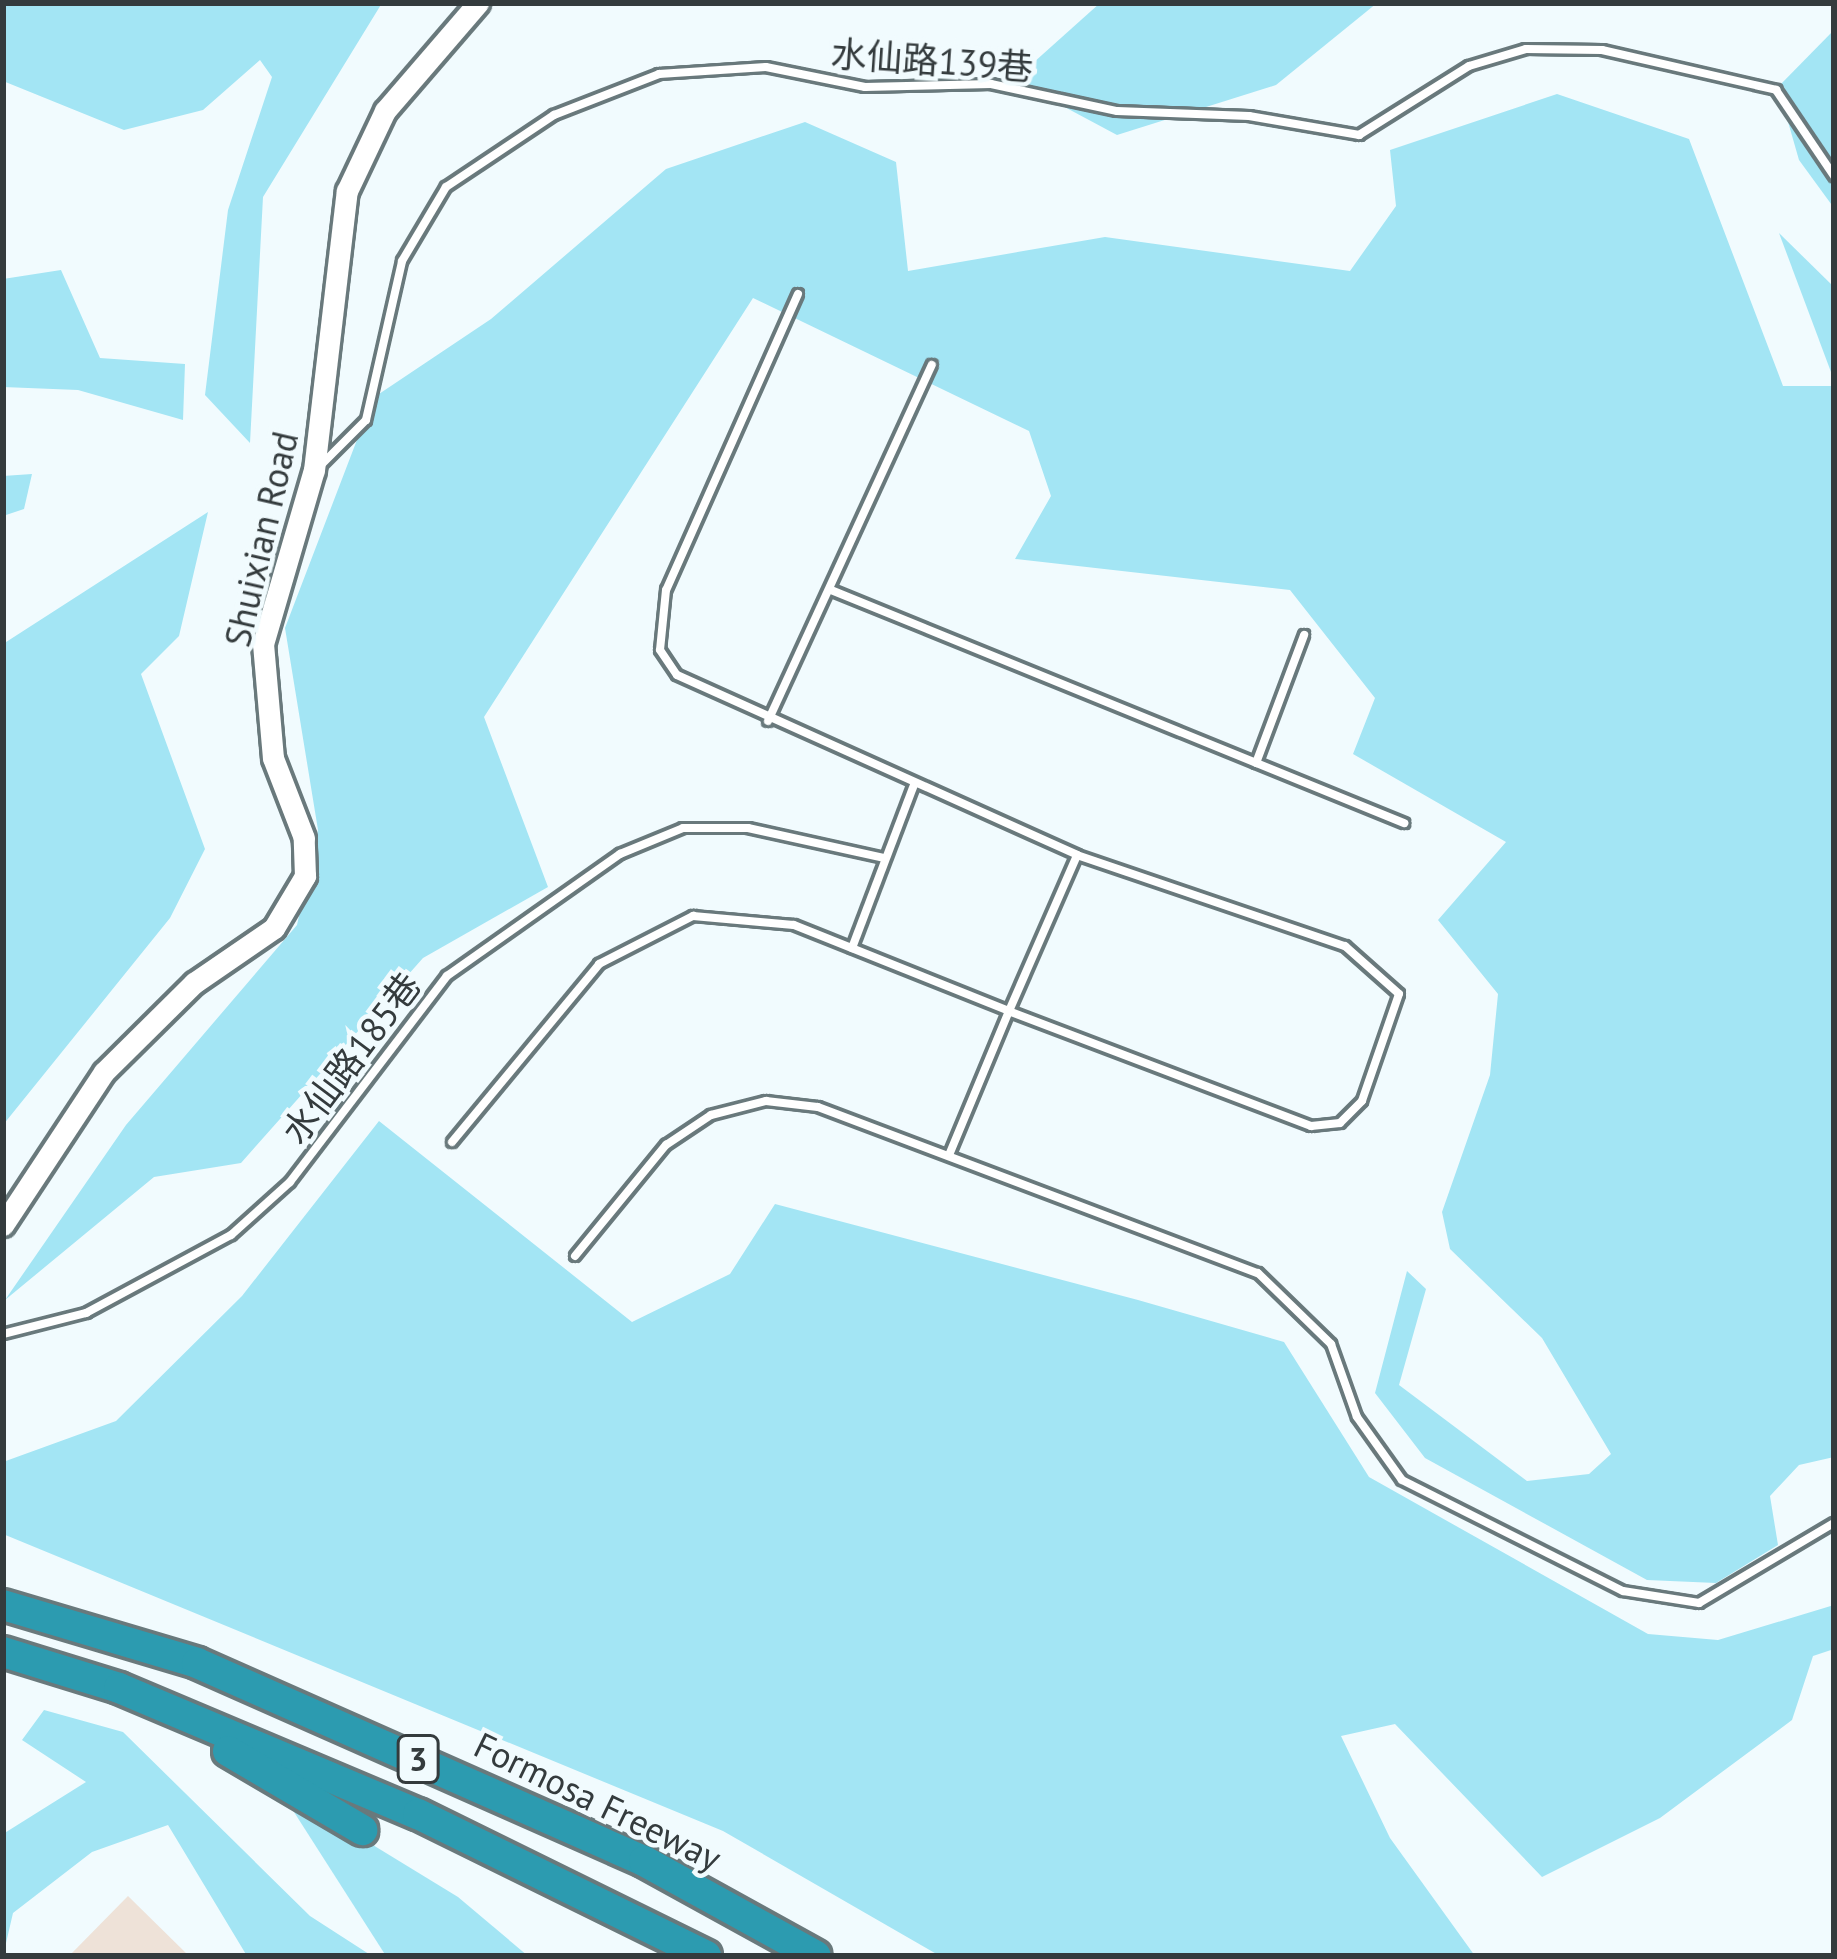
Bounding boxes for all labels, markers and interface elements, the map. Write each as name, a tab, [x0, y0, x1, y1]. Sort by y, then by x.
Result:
street label: 水仙路139巷	[829, 31, 1035, 89]
street label: Shuixian Road	[215, 427, 307, 651]
street label: 水仙路185巷	[273, 964, 429, 1152]
street label: Formosa Freeway	[468, 1723, 728, 1879]
road number: 3	[394, 1732, 442, 1786]

